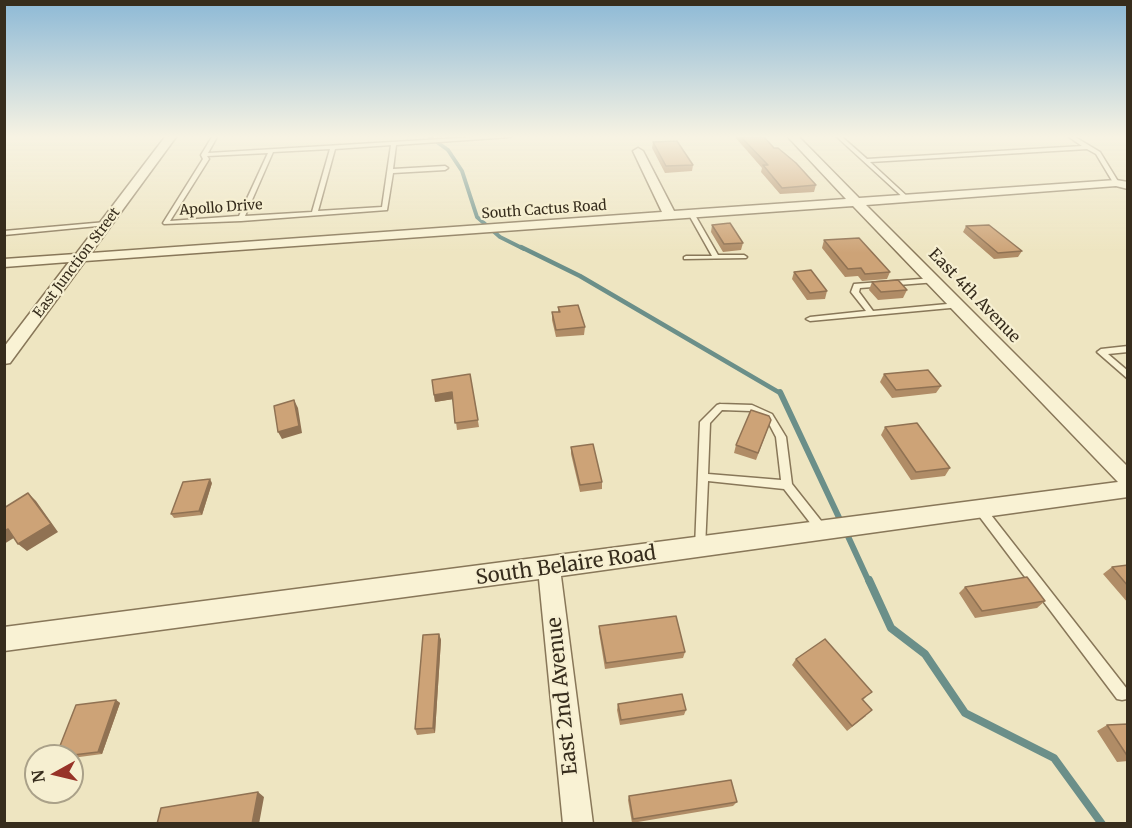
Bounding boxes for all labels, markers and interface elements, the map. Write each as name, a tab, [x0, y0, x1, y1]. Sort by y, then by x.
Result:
street label: Apollo Drive	[179, 197, 263, 219]
street label: South Cactus Road	[481, 197, 607, 223]
street label: East Junction Street	[30, 205, 124, 321]
street label: East 4th Avenue	[924, 245, 1024, 347]
street label: South Belaire Road	[474, 541, 658, 591]
street label: East 2nd Avenue	[543, 616, 583, 776]
north arrow	[24, 744, 84, 804]
text: N	[27, 769, 49, 784]

